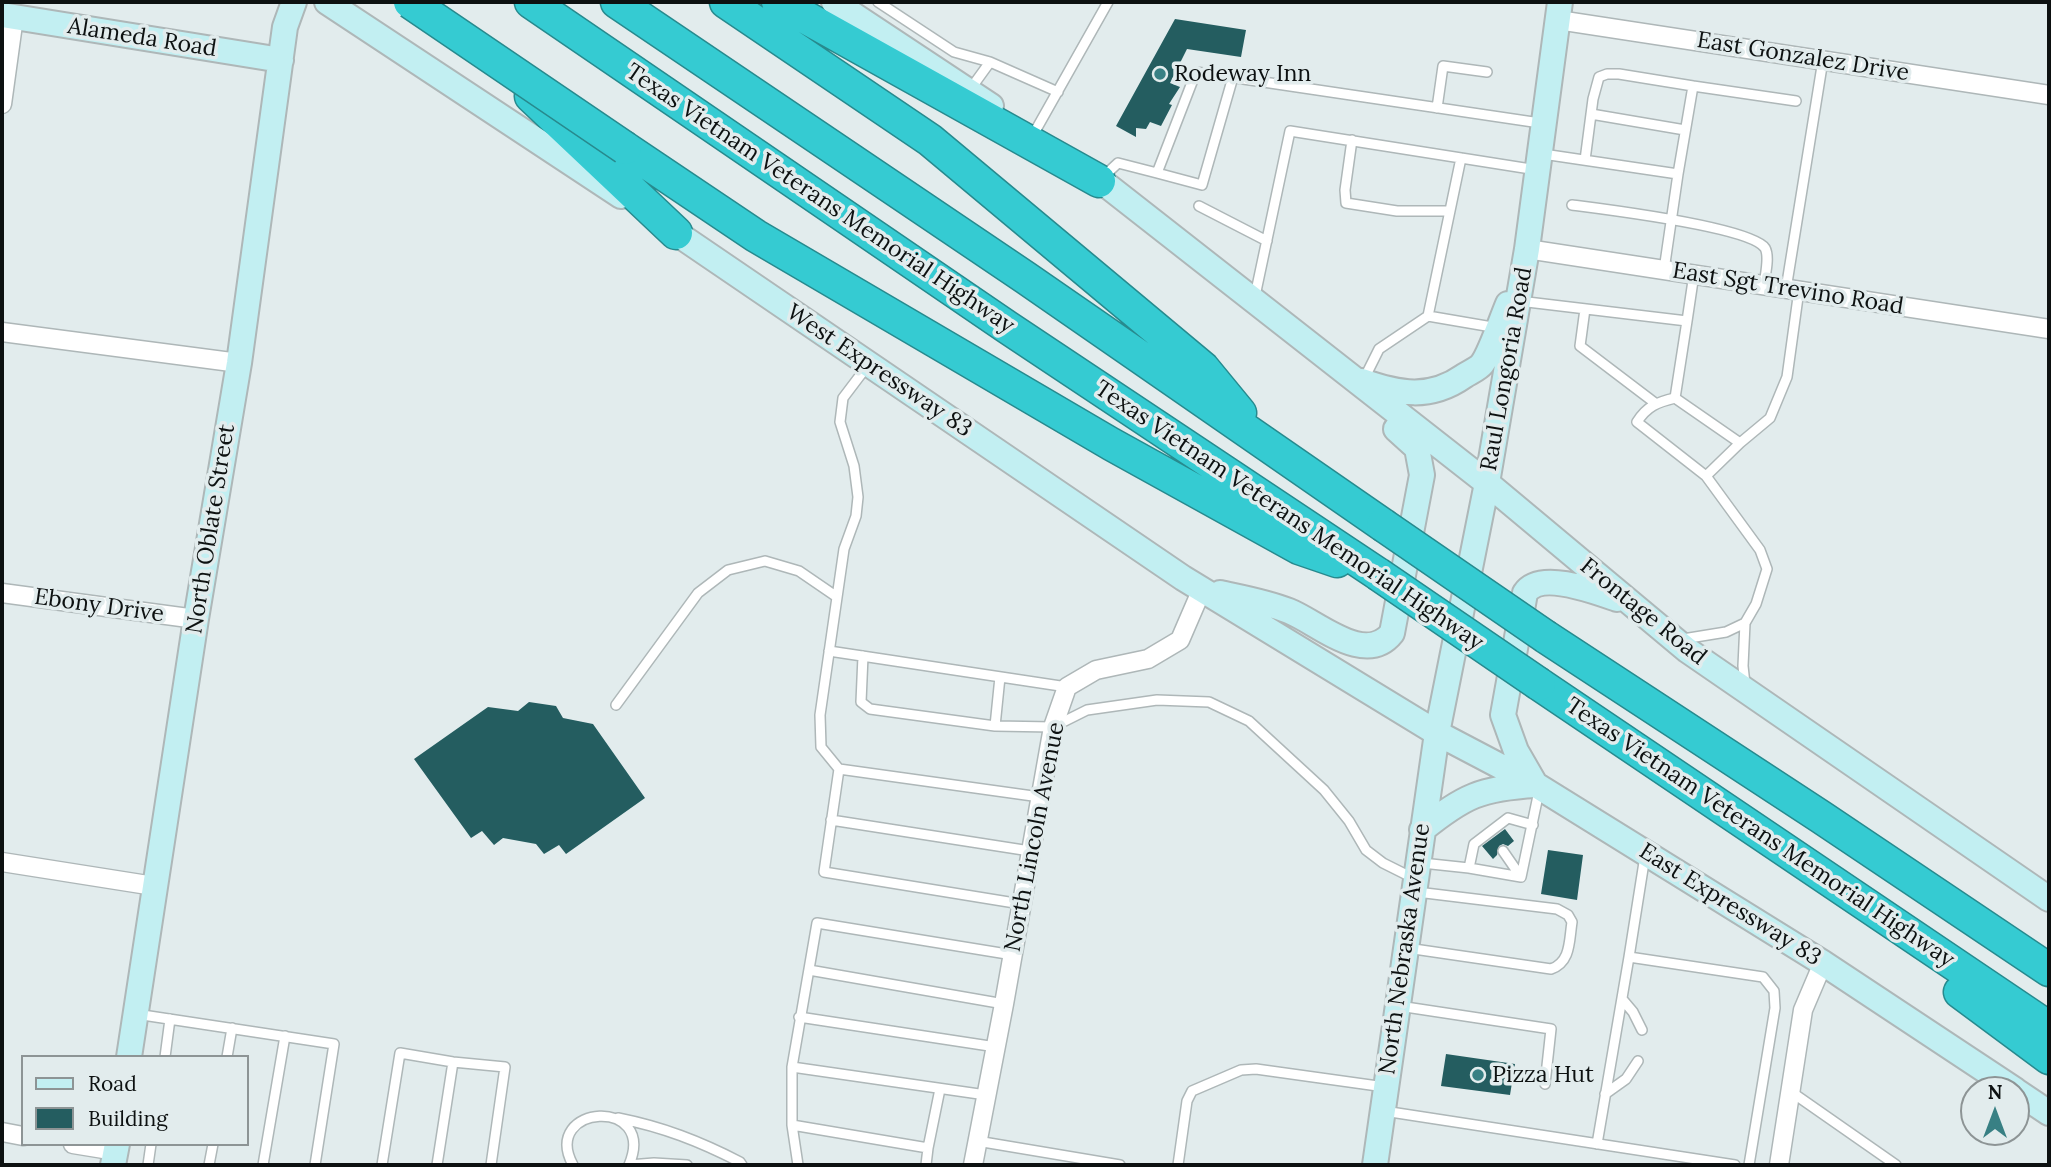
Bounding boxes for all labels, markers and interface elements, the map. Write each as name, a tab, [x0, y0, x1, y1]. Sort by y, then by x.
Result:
street label: Alameda Road	[66, 13, 218, 63]
street label: East Gonzalez Drive	[1695, 27, 1911, 87]
street label: Texas Vietnam Veterans Memorial Highway	[620, 58, 1020, 340]
place label: Rodeway Inn	[1174, 60, 1311, 88]
marker: Rodeway Inn	[1152, 66, 1168, 82]
street label: East Sgt Trevino Road	[1670, 257, 1906, 321]
street label: Raul Longoria Road	[1475, 265, 1539, 473]
street label: West Expressway 83	[781, 299, 977, 443]
street label: Texas Vietnam Veterans Memorial Highway	[1089, 375, 1489, 657]
street label: North Oblate Street	[181, 422, 241, 636]
street label: Frontage Road	[1574, 553, 1712, 671]
street label: Ebony Drive	[32, 583, 166, 629]
street label: Texas Vietnam Veterans Memorial Highway	[1560, 692, 1960, 974]
street label: North Lincoln Avenue	[999, 720, 1071, 954]
street label: North Nebraska Avenue	[1374, 822, 1436, 1076]
street label: East Expressway 83	[1634, 838, 1826, 972]
legend	[21, 1055, 248, 1146]
place label: Pizza Hut	[1492, 1061, 1594, 1089]
marker: Pizza Hut	[1470, 1067, 1486, 1083]
text: Road	[88, 1070, 137, 1097]
north arrow	[1960, 1076, 2030, 1146]
text: N	[1988, 1080, 2002, 1104]
text: Building	[88, 1105, 168, 1132]

